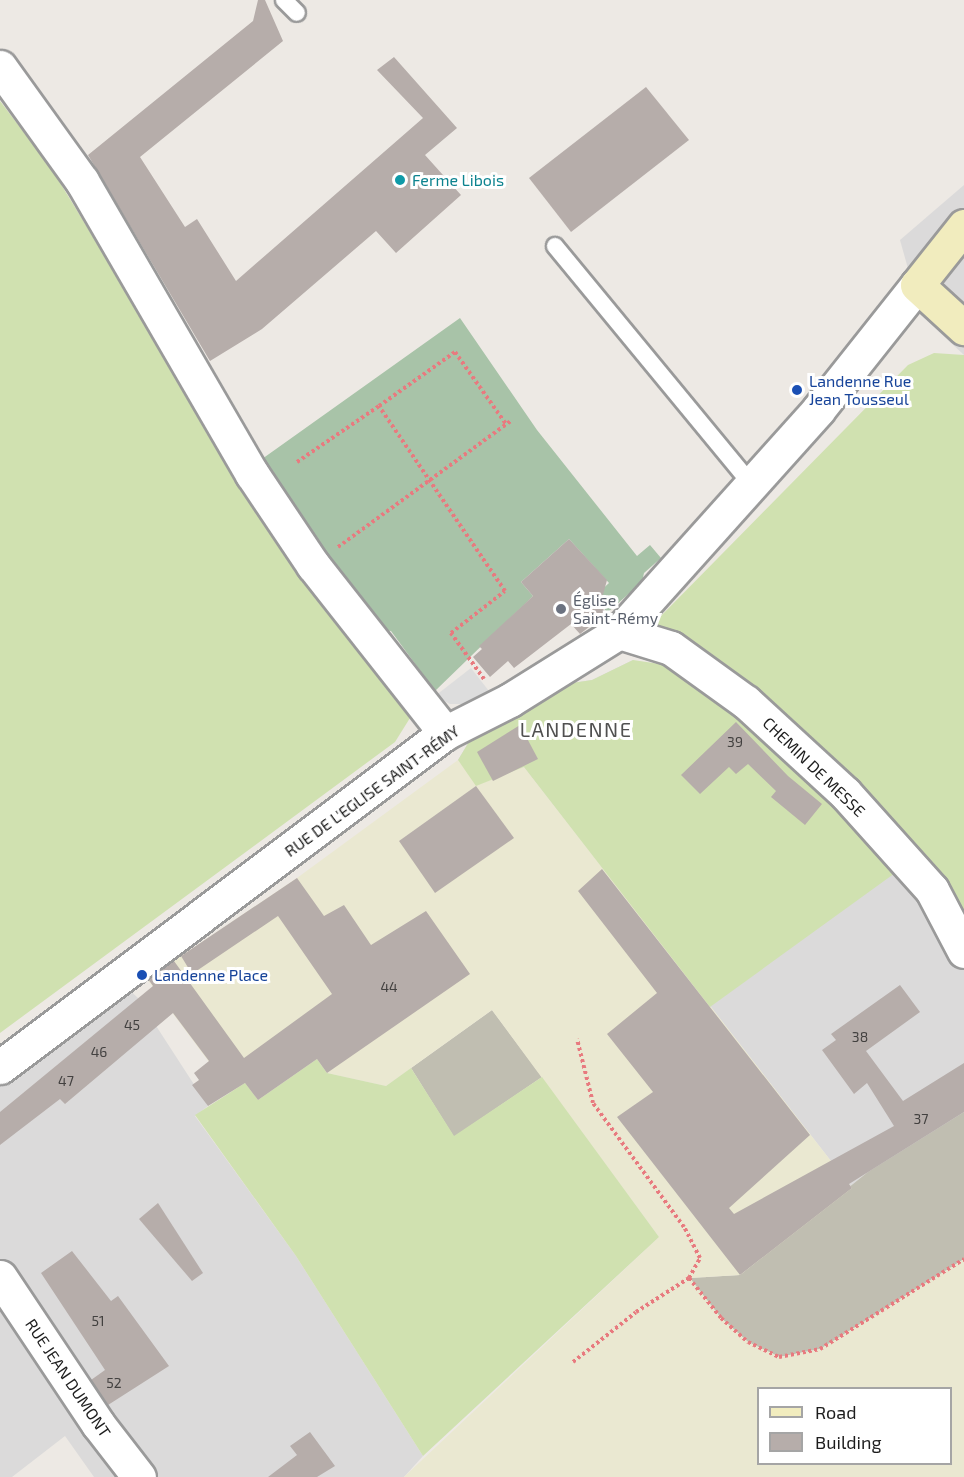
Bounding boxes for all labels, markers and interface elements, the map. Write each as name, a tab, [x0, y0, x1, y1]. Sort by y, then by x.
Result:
place label: Ferme Libois	[412, 170, 504, 190]
marker: Ferme Libois	[393, 173, 407, 187]
place label: Landenne Rue Jean Tousseul	[809, 371, 911, 409]
marker: Landenne Rue Jean Tousseul	[790, 383, 804, 397]
place label: Église Saint-Rémy	[573, 590, 658, 628]
marker: Église Saint-Rémy	[554, 602, 568, 616]
street label: CHEMIN DE MESSE	[759, 713, 869, 821]
district label: LANDENNE	[520, 717, 632, 741]
street label: RUE DE L'EGLISE SAINT-RÉMY	[281, 721, 463, 861]
house number: 39	[727, 734, 743, 750]
place label: Landenne Place	[154, 965, 268, 985]
marker: Landenne Place	[135, 968, 149, 982]
house number: 44	[380, 979, 398, 995]
house number: 45	[124, 1017, 140, 1033]
house number: 38	[852, 1029, 868, 1045]
house number: 46	[91, 1044, 107, 1060]
house number: 47	[58, 1073, 74, 1089]
house number: 37	[914, 1111, 928, 1127]
house number: 51	[91, 1313, 105, 1329]
street label: RUE JEAN DUMONT	[21, 1315, 115, 1441]
house number: 52	[106, 1375, 122, 1391]
legend	[757, 1387, 952, 1465]
text: Road	[815, 1401, 856, 1423]
text: Building	[815, 1431, 882, 1453]

